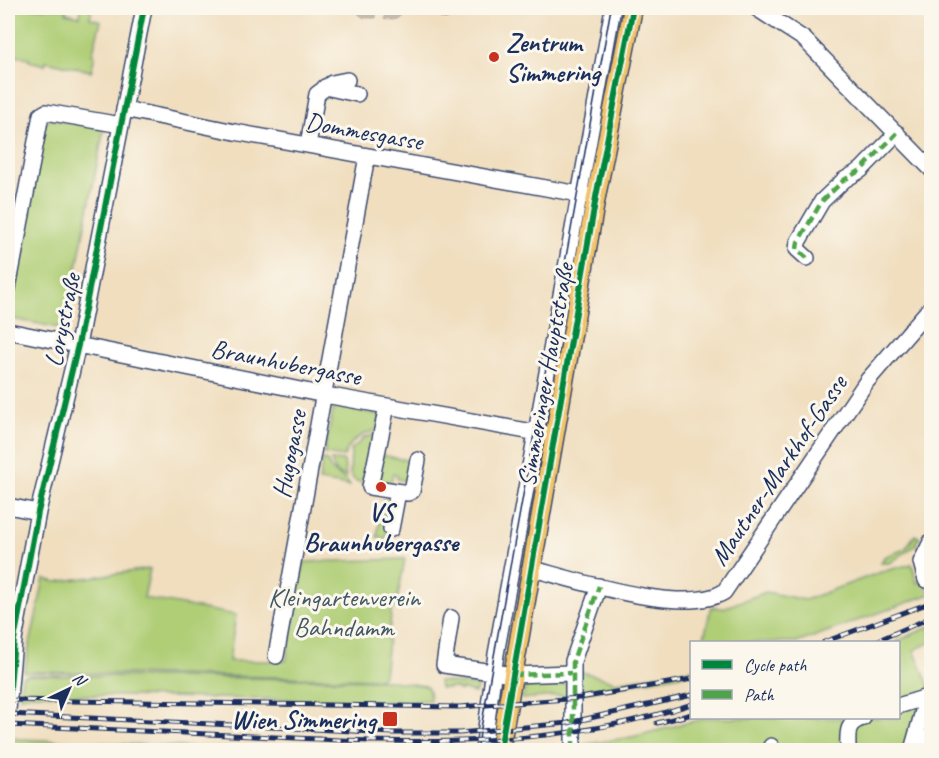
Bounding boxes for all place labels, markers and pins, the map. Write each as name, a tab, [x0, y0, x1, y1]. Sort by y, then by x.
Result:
place label: Zentrum Simmering	[506, 26, 602, 89]
marker: Zentrum Simmering	[487, 50, 501, 64]
marker: VS Braunhubergasse	[374, 480, 388, 494]
place label: VS Braunhubergasse	[304, 496, 460, 559]
place label: Wien Simmering	[231, 703, 379, 736]
marker: Wien Simmering	[381, 710, 399, 728]

